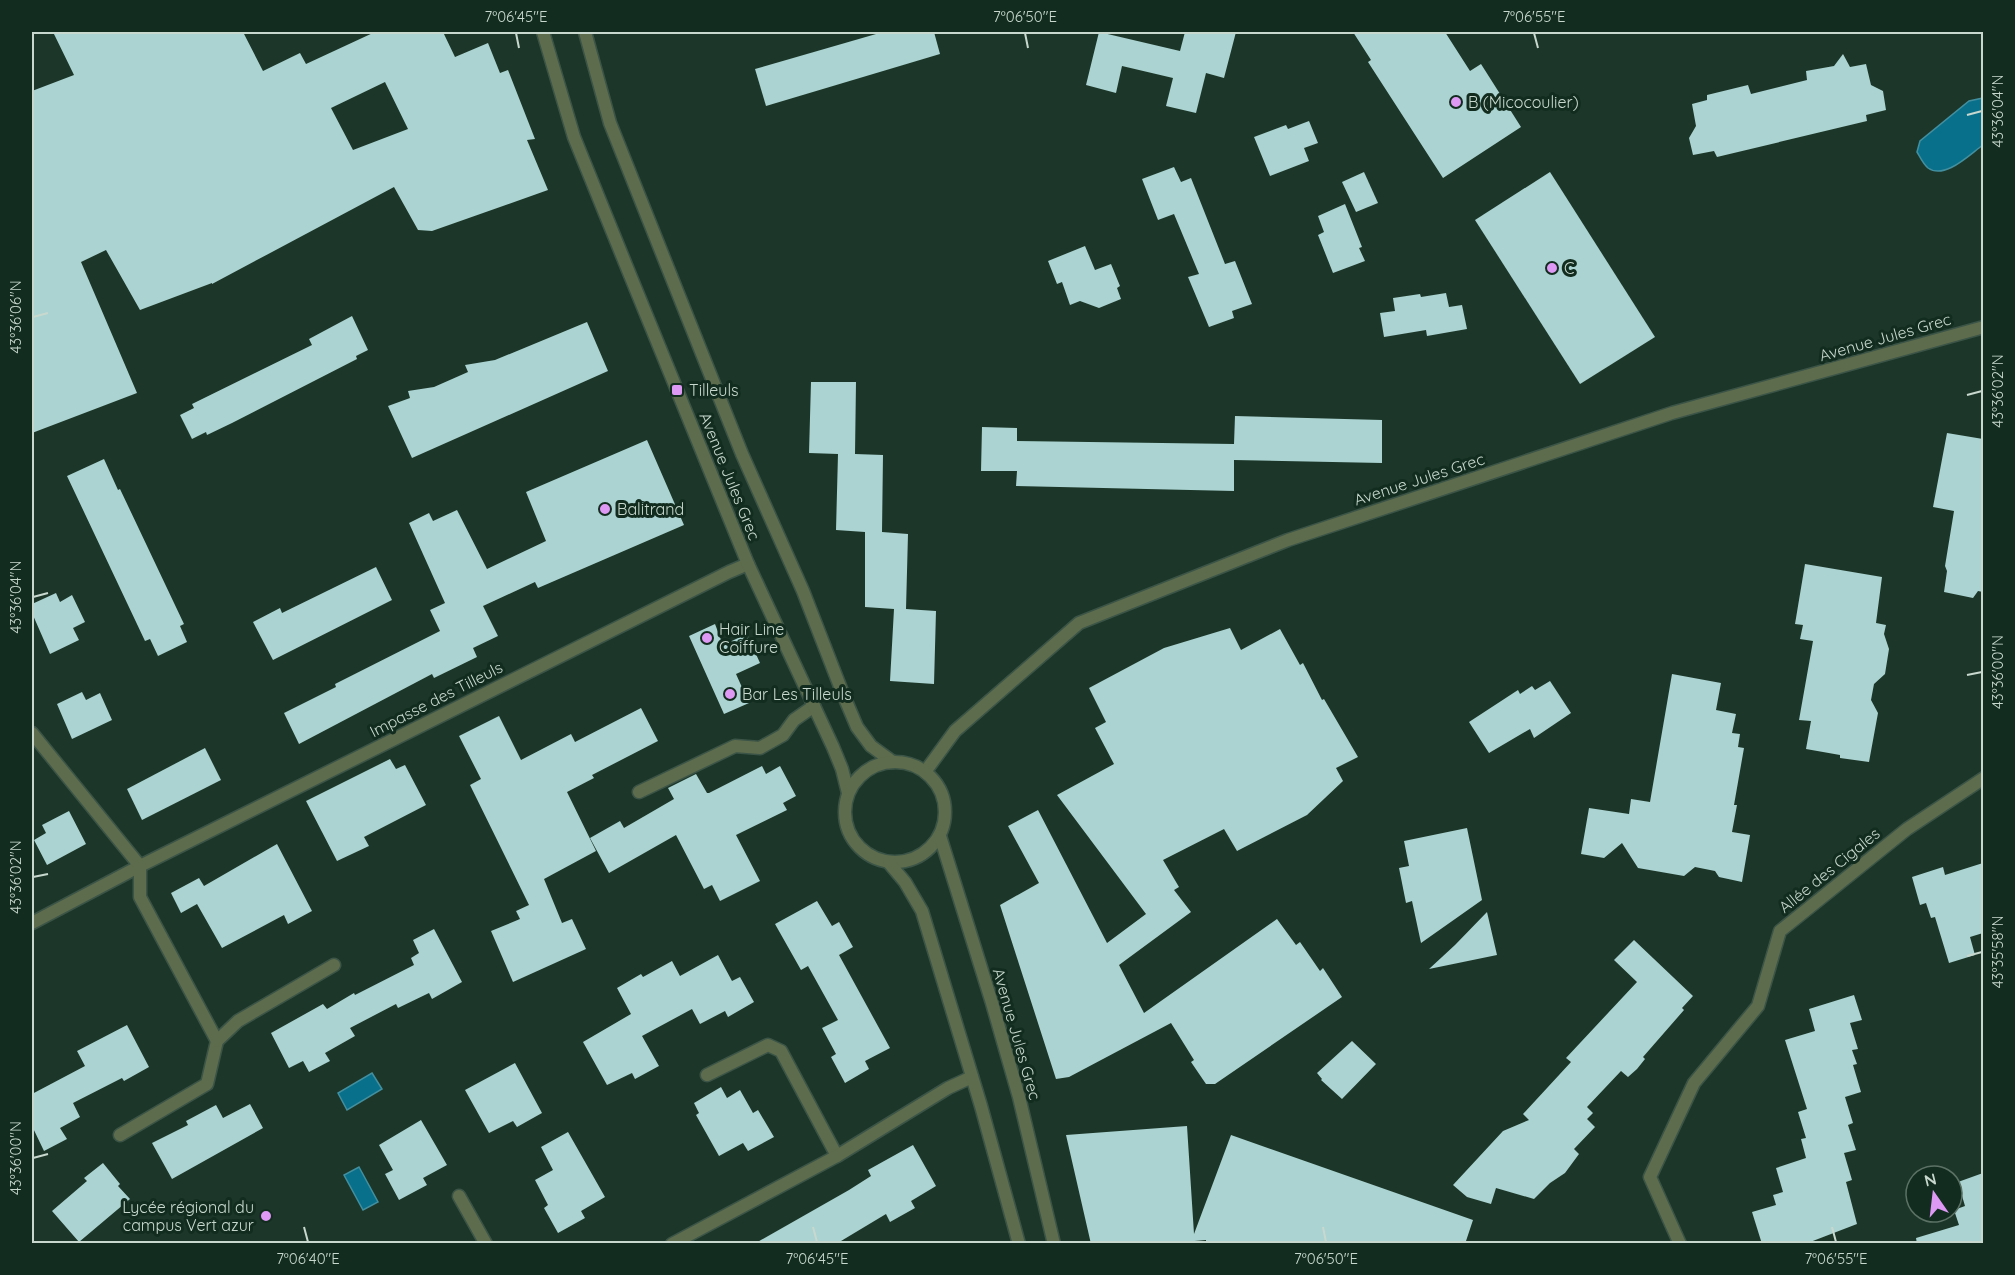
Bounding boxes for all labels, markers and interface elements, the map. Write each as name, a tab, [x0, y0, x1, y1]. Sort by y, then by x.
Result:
text: 7°06'45"E	[484, 7, 548, 26]
text: 7°06'50"E	[993, 7, 1057, 26]
text: 7°06'55"E	[1502, 7, 1566, 26]
text: 43°36'04"N	[1988, 74, 2007, 148]
place label: B (Micocoulier)	[1468, 92, 1579, 112]
marker: B (Micocoulier)	[1449, 95, 1463, 109]
place label: C	[1564, 258, 1574, 278]
marker: C	[1545, 261, 1559, 275]
text: 43°36'06"N	[6, 280, 25, 354]
street label: Avenue Jules Grec	[1817, 309, 1953, 365]
text: 43°36'02"N	[1988, 354, 2007, 428]
place label: Tilleuls	[689, 380, 739, 400]
marker: Tilleuls	[670, 383, 684, 397]
street label: Avenue Jules Grec	[695, 409, 765, 543]
street label: Avenue Jules Grec	[1351, 448, 1487, 510]
place label: Balitrand	[617, 499, 684, 519]
marker: Balitrand	[598, 502, 612, 516]
text: 43°36'04"N	[6, 560, 25, 634]
place label: Hair Line Coiffure	[719, 619, 784, 657]
marker: Hair Line Coiffure	[700, 631, 714, 645]
text: 43°36'00"N	[1988, 635, 2007, 709]
street label: Impasse des Tilleuls	[366, 657, 506, 741]
place label: Bar Les Tilleuls	[742, 684, 852, 704]
marker: Bar Les Tilleuls	[723, 687, 737, 701]
street label: Allée des Cigales	[1774, 823, 1884, 917]
text: 43°36'02"N	[6, 840, 25, 914]
text: 43°35'58"N	[1988, 916, 2007, 988]
street label: Avenue Jules Grec	[989, 966, 1045, 1102]
text: 43°36'00"N	[6, 1121, 25, 1195]
north arrow	[1904, 1164, 1964, 1224]
text: N	[1922, 1168, 1938, 1191]
place label: Lycée régional du campus Vert azur	[122, 1197, 254, 1235]
marker: Lycée régional du campus Vert azur	[259, 1209, 273, 1223]
text: 7°06'40"E	[276, 1249, 340, 1268]
text: 7°06'45"E	[785, 1249, 849, 1268]
text: 7°06'50"E	[1294, 1249, 1358, 1268]
text: 7°06'55"E	[1804, 1249, 1868, 1268]

